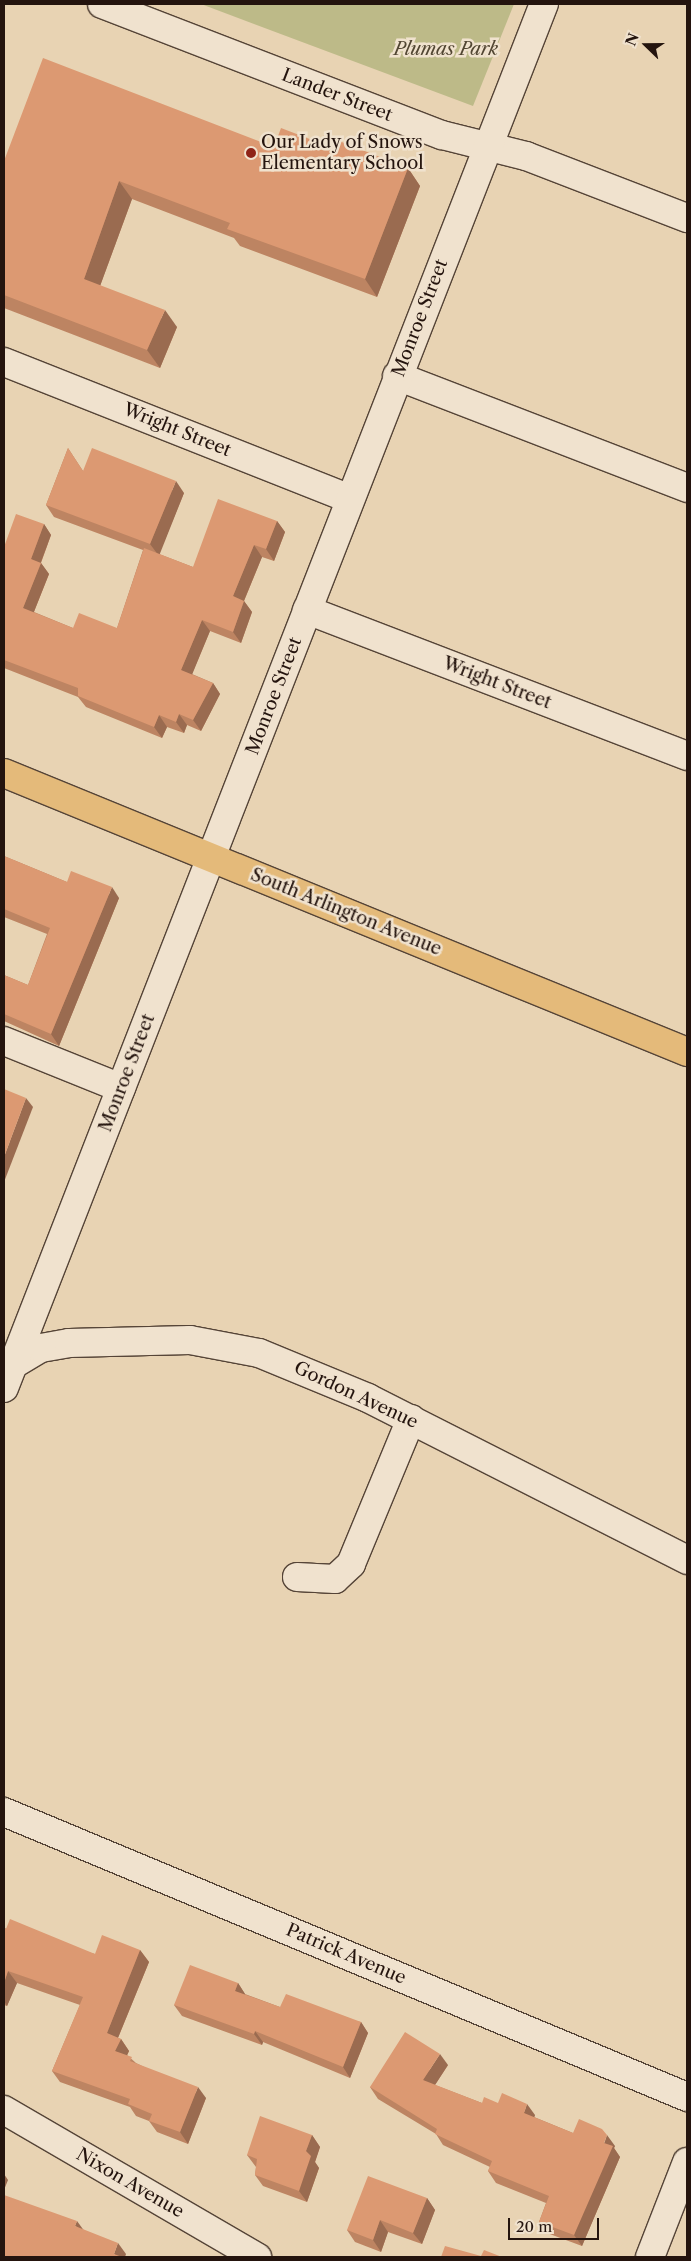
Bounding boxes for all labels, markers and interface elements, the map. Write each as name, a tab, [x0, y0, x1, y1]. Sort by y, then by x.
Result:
north arrow	[621, 20, 671, 70]
text: N	[621, 30, 643, 48]
park label: Plumas Park	[394, 38, 498, 60]
street label: Lander Street	[279, 64, 395, 126]
place label: Our Lady of Snows Elementary School	[261, 132, 424, 174]
marker: Our Lady of Snows Elementary School	[245, 147, 257, 159]
street label: Monroe Street	[388, 256, 452, 380]
street label: Wright Street	[120, 399, 234, 461]
street label: Monroe Street	[242, 634, 306, 758]
street label: Wright Street	[440, 652, 554, 714]
street label: South Arlington Avenue	[247, 864, 445, 960]
street label: Monroe Street	[95, 1011, 159, 1135]
street label: Gordon Avenue	[290, 1357, 422, 1433]
street label: Patrick Avenue	[282, 1919, 410, 1989]
street label: Nixon Avenue	[72, 2143, 188, 2223]
scale bar	[511, 2208, 602, 2240]
text: 20 m	[516, 2217, 552, 2236]

